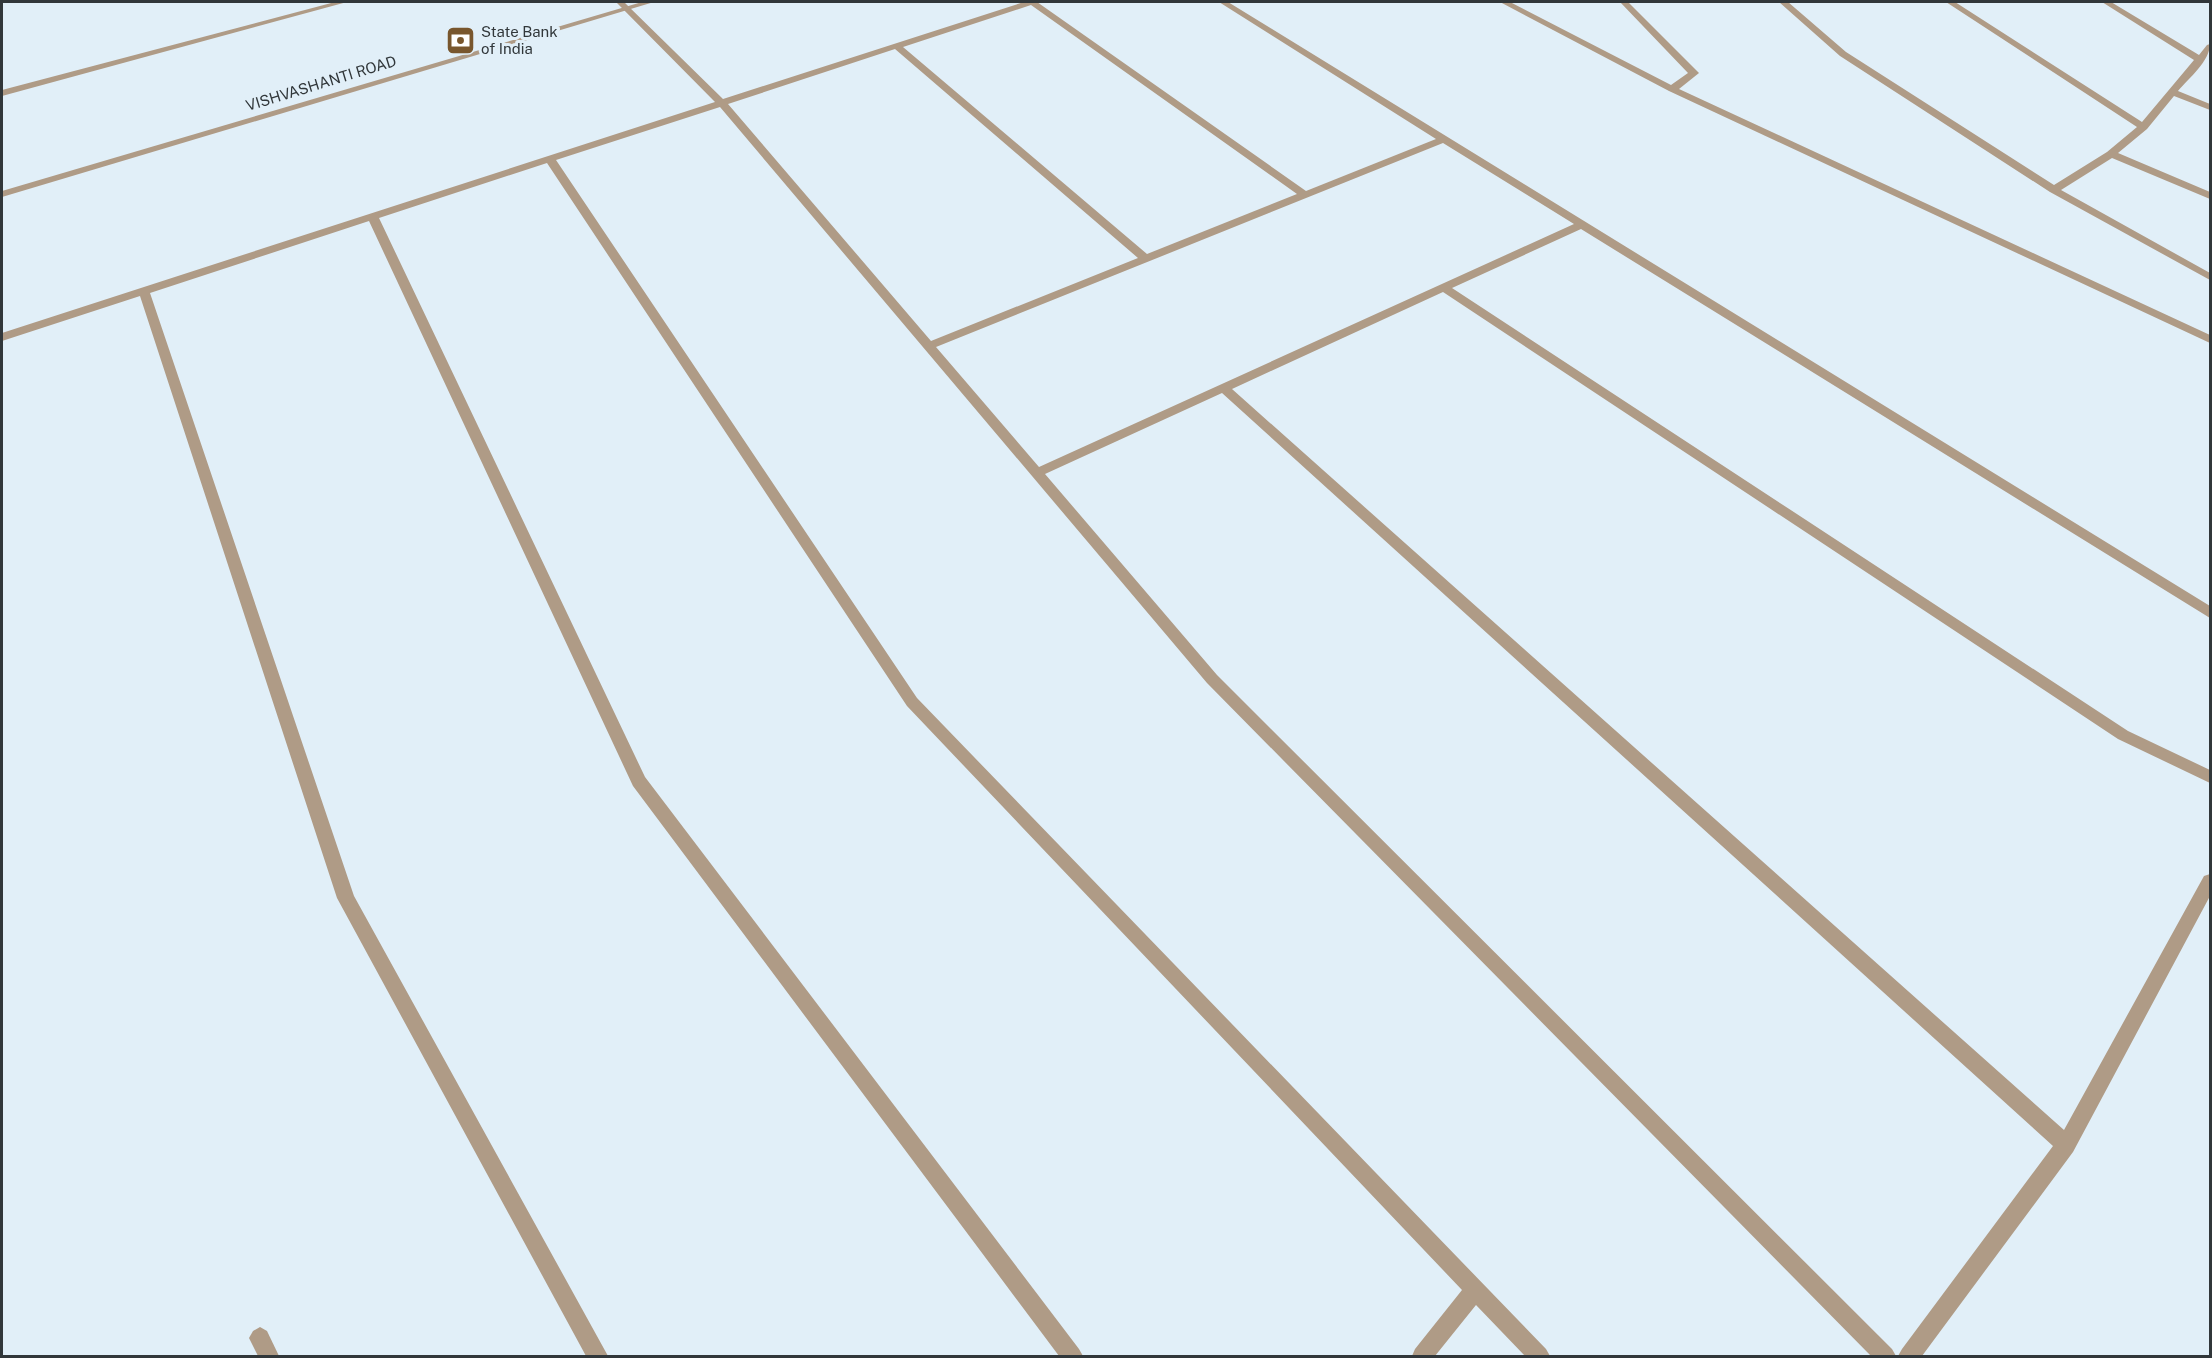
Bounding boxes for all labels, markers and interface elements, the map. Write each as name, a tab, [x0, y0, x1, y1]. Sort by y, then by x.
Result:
place label: State Bank of India	[481, 23, 558, 57]
bank icon: State Bank of India	[444, 24, 476, 56]
street label: VISHVASHANTI ROAD	[244, 52, 398, 114]

